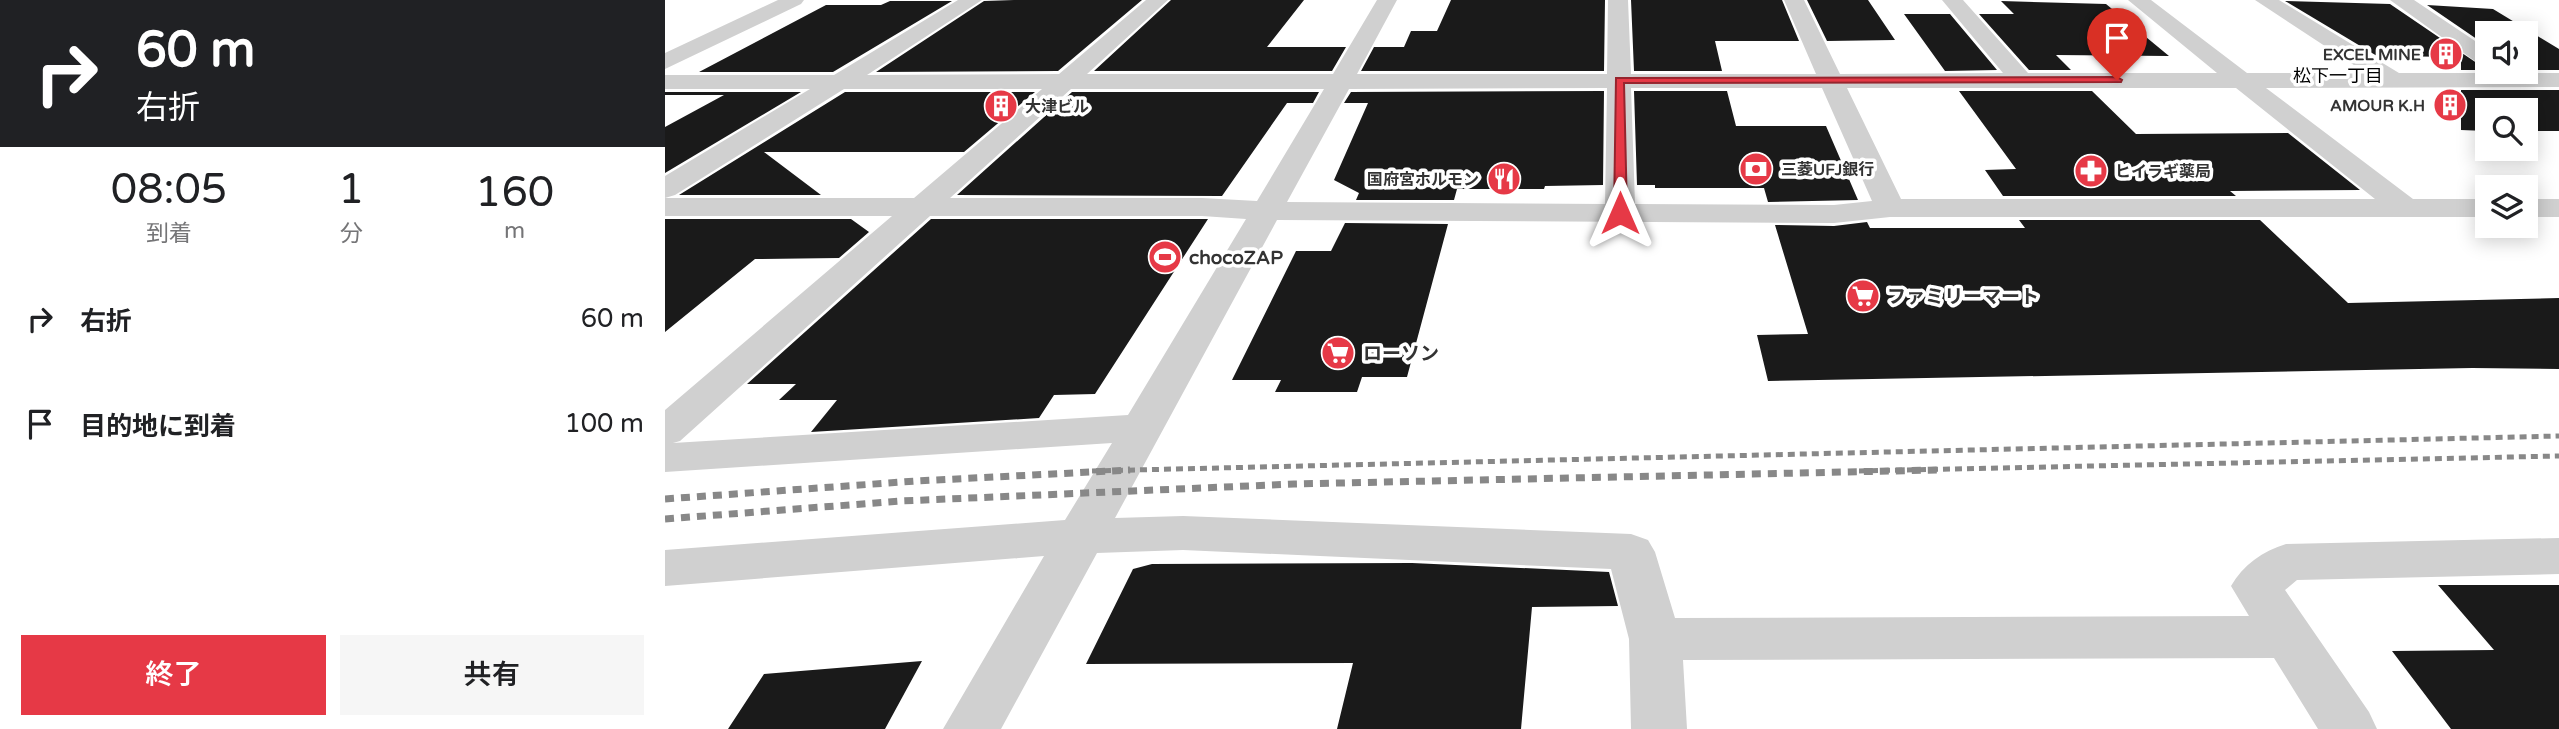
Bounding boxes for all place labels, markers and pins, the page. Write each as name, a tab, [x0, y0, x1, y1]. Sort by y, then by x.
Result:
pin	[2087, 8, 2147, 80]
building icon: EXCEL MINE	[2427, 35, 2465, 73]
place label: EXCEL MINE	[2323, 45, 2421, 65]
building icon: AMOUR K.H	[2431, 86, 2469, 124]
building icon: 大津ビル	[982, 87, 1020, 125]
place label: AMOUR K.H	[2330, 96, 2425, 116]
place label: 大津ビル	[1025, 97, 1089, 117]
bank icon: 三菱UFJ銀行	[1737, 150, 1775, 188]
pharmacy icon: ヒイラギ薬局	[2072, 152, 2110, 190]
restaurant icon: 国府宮ホルモン	[1485, 160, 1523, 198]
place label: 三菱UFJ銀行	[1781, 160, 1874, 180]
place label: ヒイラギ薬局	[2115, 162, 2211, 182]
place label: 国府宮ホルモン	[1367, 170, 1479, 190]
sports icon: chocoZAP	[1146, 238, 1184, 276]
place label: chocoZAP	[1189, 247, 1283, 269]
supermarket icon: ファミリーマート	[1844, 277, 1882, 315]
place label: ファミリーマート	[1887, 286, 2039, 308]
supermarket icon: ローソン	[1319, 334, 1357, 372]
place label: ローソン	[1363, 343, 1439, 365]

